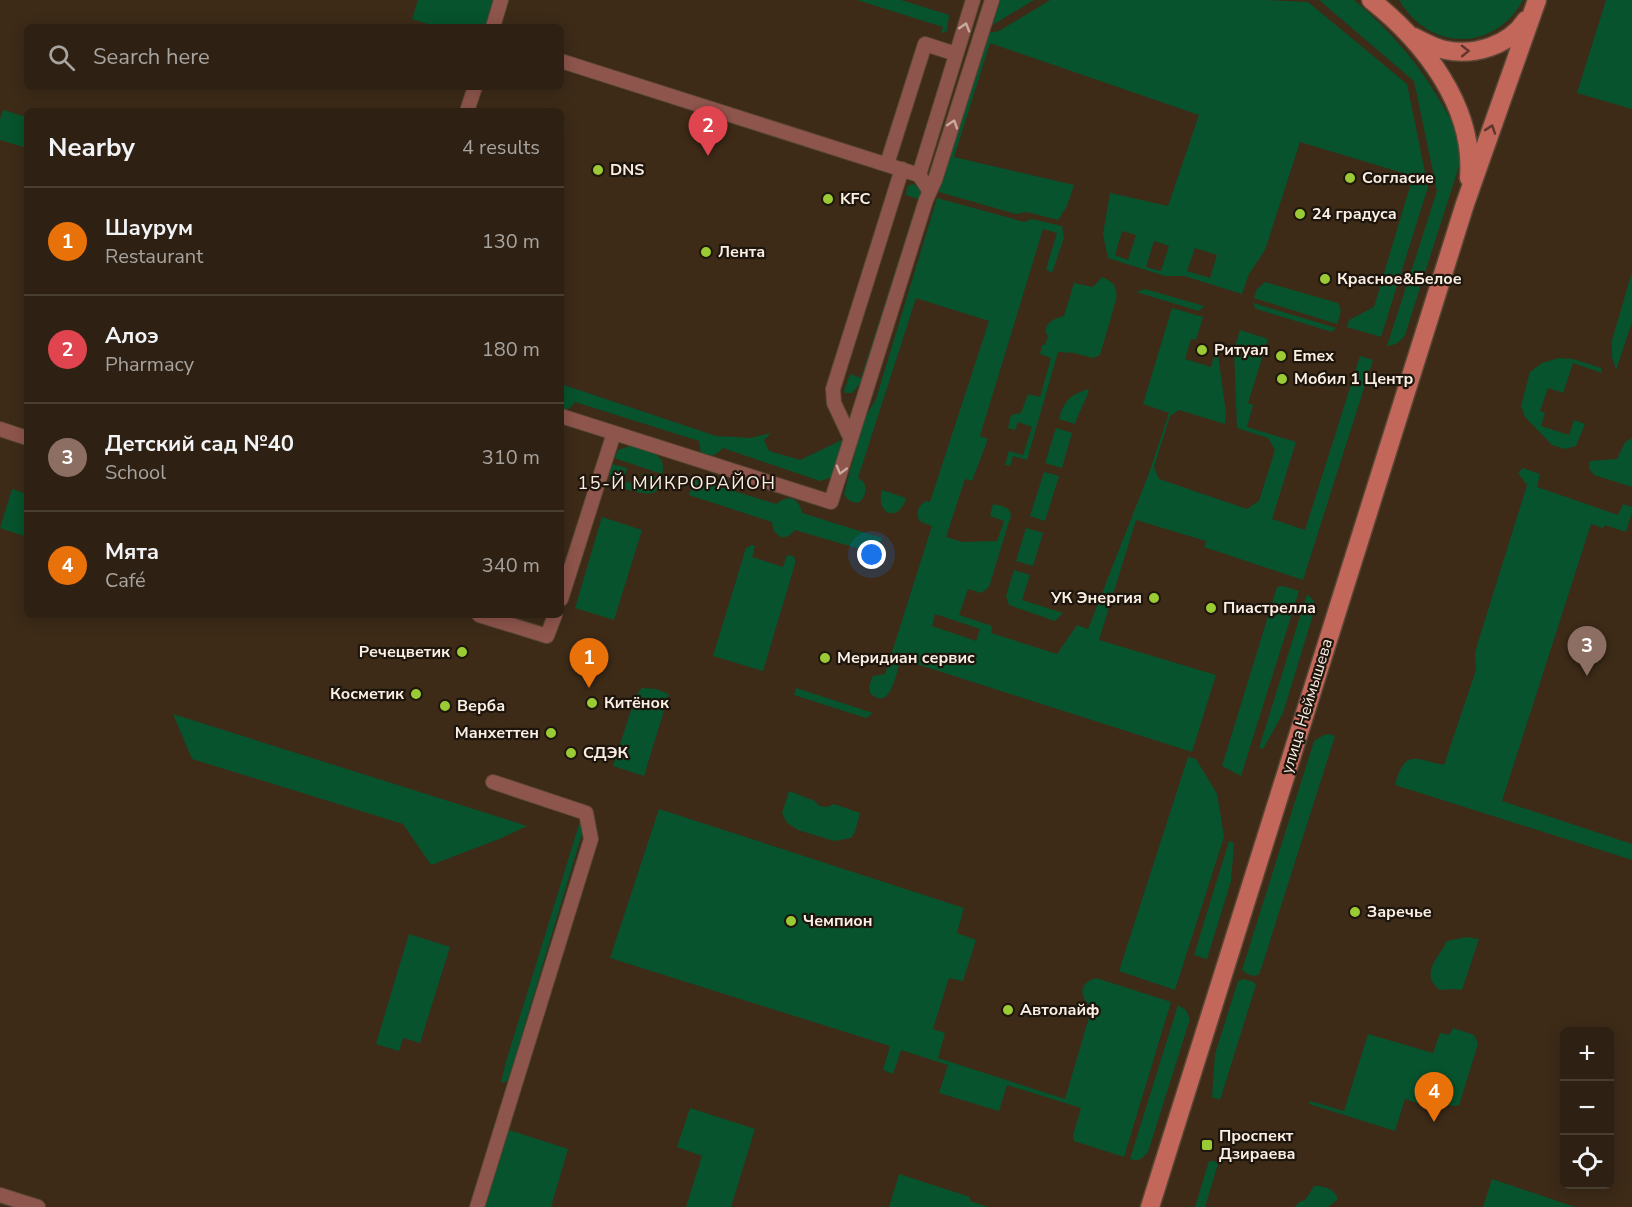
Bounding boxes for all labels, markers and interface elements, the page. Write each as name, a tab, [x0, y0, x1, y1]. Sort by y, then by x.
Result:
one-way arrow	[958, 22, 970, 33]
search box	[24, 24, 564, 90]
icon: search	[45, 41, 78, 74]
text: Search here	[93, 42, 210, 72]
one-way arrow	[1460, 45, 1469, 57]
pin: 2	[688, 106, 728, 156]
one-way arrow	[945, 119, 958, 130]
one-way arrow	[1484, 124, 1497, 135]
text: Nearby	[48, 130, 135, 165]
text: 4 results	[462, 134, 540, 161]
place label: DNS	[610, 159, 644, 181]
marker: DNS	[591, 163, 605, 177]
place label: Согласие	[1362, 167, 1434, 189]
marker: Согласие	[1343, 171, 1357, 185]
place label: KFC	[840, 188, 870, 210]
marker: KFC	[821, 192, 835, 206]
place label: 24 градуса	[1312, 203, 1397, 225]
marker: 24 градуса	[1293, 207, 1307, 221]
text: Шаурум	[105, 213, 193, 243]
text: 1	[62, 228, 74, 255]
text: 130 m	[482, 228, 540, 255]
place label: Лента	[718, 241, 765, 263]
text: Restaurant	[105, 243, 203, 270]
marker: Лента	[699, 245, 713, 259]
place label: Красное&Белое	[1337, 268, 1462, 290]
marker: Красное&Белое	[1318, 272, 1332, 286]
text: Алоэ	[105, 321, 159, 351]
text: 2	[62, 336, 74, 363]
text: 180 m	[482, 336, 540, 363]
place label: Ритуал	[1214, 339, 1269, 361]
marker: Ритуал	[1195, 343, 1209, 357]
place label: Emex	[1293, 345, 1334, 367]
marker: Emex	[1274, 349, 1288, 363]
text: Pharmacy	[105, 351, 194, 378]
place label: Мобил 1 Центр	[1294, 368, 1413, 390]
marker: Мобил 1 Центр	[1275, 372, 1289, 386]
text: Детский сад №40	[105, 429, 294, 459]
text: 3	[62, 444, 74, 471]
text: 310 m	[482, 444, 540, 471]
text: School	[105, 459, 166, 486]
one-way arrow	[836, 464, 848, 475]
district label: 15-Й МИКРОРАЙОН	[578, 471, 776, 495]
text: Мята	[105, 537, 159, 567]
your location	[857, 540, 886, 569]
text: 4	[62, 552, 74, 579]
text: 340 m	[482, 552, 540, 579]
text: Café	[105, 567, 146, 594]
place label: УК Энергия	[1050, 587, 1142, 609]
marker: УК Энергия	[1147, 591, 1161, 605]
place label: Пиастрелла	[1223, 597, 1316, 619]
marker: Пиастрелла	[1204, 601, 1218, 615]
pin: 3	[1568, 626, 1606, 676]
street label: улица Неймышева	[1276, 636, 1338, 776]
pin: 1	[570, 638, 608, 688]
place label: Речецветик	[359, 641, 451, 663]
marker: Речецветик	[455, 645, 469, 659]
place label: Меридиан сервис	[837, 647, 975, 669]
marker: Меридиан сервис	[818, 651, 832, 665]
place label: Косметик	[330, 683, 405, 705]
marker: Косметик	[409, 687, 423, 701]
place label: Китёнок	[604, 692, 670, 714]
place label: Верба	[457, 695, 505, 717]
marker: Китёнок	[585, 696, 599, 710]
marker: Верба	[438, 699, 452, 713]
place label: Манхеттен	[455, 722, 539, 744]
marker: Манхеттен	[544, 726, 558, 740]
place label: СДЭК	[583, 742, 629, 764]
marker: СДЭК	[564, 746, 578, 760]
place label: Заречье	[1367, 901, 1432, 923]
marker: Заречье	[1348, 905, 1362, 919]
place label: Чемпион	[803, 910, 873, 932]
marker: Чемпион	[784, 914, 798, 928]
place label: Автолайф	[1020, 999, 1100, 1021]
marker: Автолайф	[1001, 1003, 1015, 1017]
map controls	[1560, 1027, 1614, 1189]
button: +	[1560, 1027, 1614, 1081]
pin: 4	[1414, 1072, 1454, 1122]
button: −	[1560, 1081, 1614, 1135]
place label: Проспект Дзираева	[1219, 1125, 1296, 1165]
button: locate	[1560, 1135, 1614, 1189]
marker: Проспект Дзираева	[1200, 1138, 1214, 1152]

